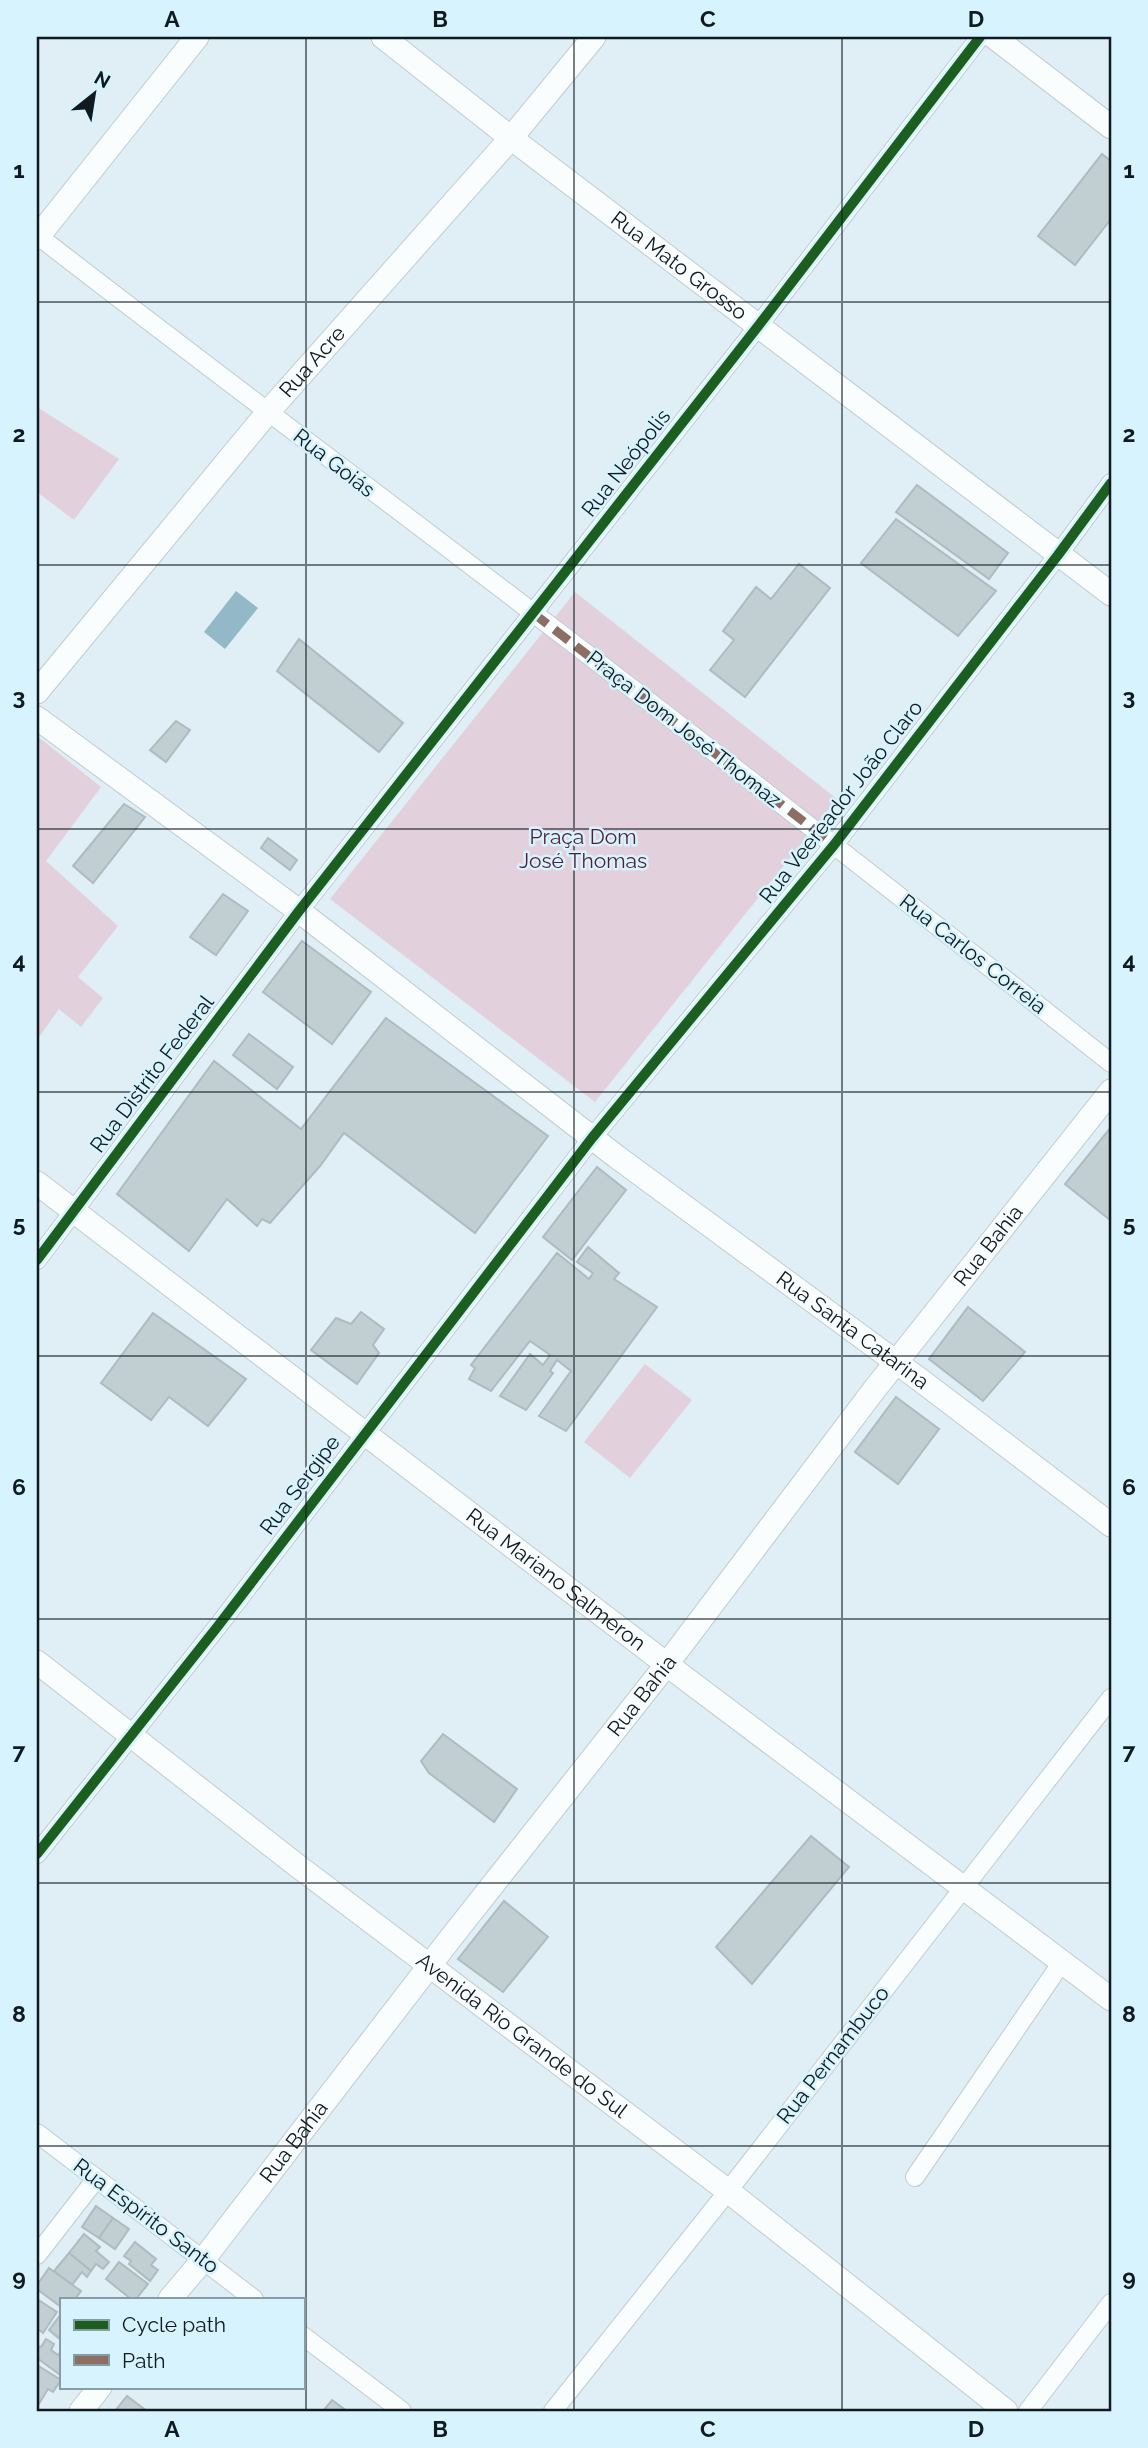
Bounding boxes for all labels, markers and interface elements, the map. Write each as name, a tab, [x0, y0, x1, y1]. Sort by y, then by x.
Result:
text: A	[164, 5, 180, 32]
text: B	[432, 5, 448, 32]
text: C	[700, 5, 716, 32]
text: D	[968, 5, 984, 32]
north arrow	[60, 60, 130, 130]
text: N	[91, 66, 114, 92]
text: 1	[13, 156, 25, 183]
text: 1	[1123, 156, 1135, 183]
street label: Rua Mato Grosso	[606, 205, 752, 325]
street label: Rua Acre	[274, 321, 350, 402]
street label: Rua Neópolis	[576, 404, 675, 521]
text: 2	[13, 420, 25, 447]
text: 2	[1123, 420, 1135, 447]
street label: Rua Goiás	[289, 423, 380, 502]
street label: Praça Dom José Thomaz	[582, 645, 787, 812]
text: 3	[13, 683, 25, 710]
text: 3	[1123, 683, 1135, 710]
street label: Rua Veereador João Claro	[754, 695, 928, 908]
park label: Praça Dom José Thomas	[519, 824, 647, 873]
street label: Rua Carlos Correia	[895, 889, 1052, 1019]
text: 4	[12, 947, 26, 974]
text: 4	[1122, 947, 1136, 974]
street label: Rua Distrito Federal	[84, 990, 219, 1157]
street label: Rua Bahia	[948, 1200, 1028, 1291]
text: 5	[13, 1210, 26, 1237]
text: 5	[1123, 1210, 1136, 1237]
street label: Rua Santa Catarina	[772, 1266, 934, 1394]
street label: Rua Sergipe	[254, 1430, 345, 1539]
text: 6	[12, 1473, 26, 1500]
text: 6	[1122, 1473, 1136, 1500]
street label: Rua Mariano Salmeron	[461, 1503, 651, 1656]
street label: Rua Bahia	[602, 1650, 681, 1741]
text: 7	[13, 1737, 26, 1764]
text: 7	[1123, 1737, 1136, 1764]
street label: Avenida Rio Grande do Sul	[412, 1947, 633, 2123]
street label: Rua Pernambuco	[771, 1981, 894, 2128]
text: 8	[12, 2000, 26, 2027]
text: 8	[1122, 2000, 1136, 2027]
street label: Rua Bahia	[254, 2096, 333, 2188]
street label: Rua Espírito Santo	[69, 2153, 224, 2278]
text: 9	[12, 2264, 26, 2291]
text: 9	[1122, 2264, 1136, 2291]
legend	[60, 2298, 304, 2388]
text: Cycle path	[122, 2312, 226, 2337]
text: Path	[122, 2348, 166, 2373]
text: A	[164, 2415, 180, 2442]
text: B	[432, 2415, 448, 2442]
text: C	[700, 2415, 716, 2442]
text: D	[968, 2415, 984, 2442]

